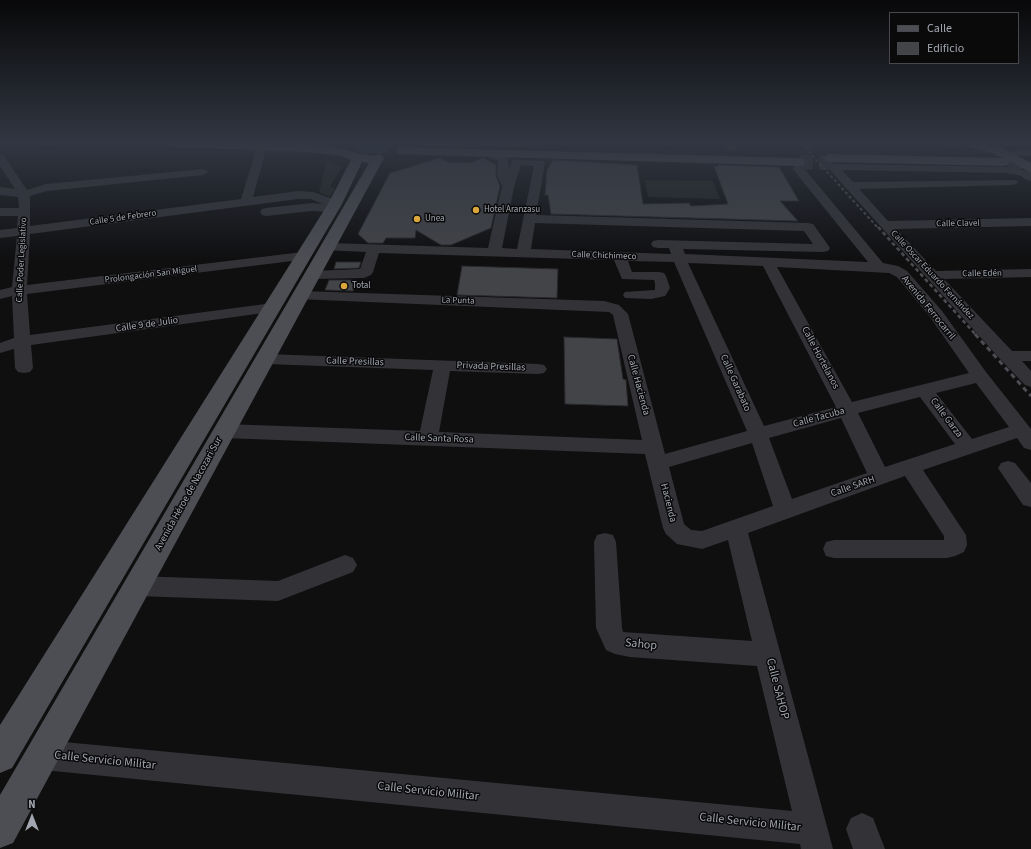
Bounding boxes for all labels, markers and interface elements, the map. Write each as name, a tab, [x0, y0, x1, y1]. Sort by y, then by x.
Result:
legend	[889, 12, 1019, 64]
text: Calle	[927, 20, 952, 37]
text: Edificio	[927, 40, 964, 57]
marker: Hotel Aranzasu	[471, 205, 481, 215]
place label: Hotel Aranzasu	[484, 205, 540, 215]
street label: Calle 5 de Febrero	[89, 208, 157, 228]
marker: Unea	[412, 214, 422, 224]
place label: Unea	[425, 214, 445, 224]
street label: Calle Poder Legislativo	[14, 217, 30, 303]
street label: Calle Clavel	[936, 218, 980, 230]
street label: Calle Oscar Eduardo Fernández	[888, 228, 976, 322]
street label: Calle Chichimeco	[571, 249, 637, 263]
street label: Prolongación San Miguel	[104, 264, 198, 286]
street label: Calle Edén	[962, 268, 1002, 280]
street label: Avenida Ferrocarril	[898, 274, 958, 342]
marker: Total	[339, 281, 349, 291]
place label: Total	[352, 281, 371, 291]
street label: La Punta	[441, 295, 475, 307]
street label: Calle 9 de Julio	[115, 315, 179, 335]
street label: Calle Hortelanos	[798, 325, 842, 391]
street label: Calle Hacienda	[624, 353, 652, 417]
street label: Calle Garabato	[717, 353, 753, 413]
street label: Calle Presillas	[326, 355, 384, 369]
street label: Privada Presillas	[456, 360, 526, 374]
street label: Calle Garza	[927, 396, 965, 440]
street label: Calle Tacuba	[792, 405, 846, 431]
street label: Calle Santa Rosa	[404, 432, 474, 446]
street label: Avenida Héroe de Nacozari Sur	[153, 435, 225, 553]
street label: Calle SARH	[829, 474, 877, 500]
street label: Hacienda	[657, 482, 679, 524]
street label: Sahop	[624, 636, 658, 654]
street label: Calle SAHOP	[762, 657, 792, 721]
street label: Calle Servicio Militar	[54, 749, 156, 773]
street label: Calle Servicio Militar	[377, 780, 479, 804]
north arrow	[12, 797, 52, 837]
text: N	[28, 797, 36, 812]
street label: Calle Servicio Militar	[699, 811, 801, 835]

